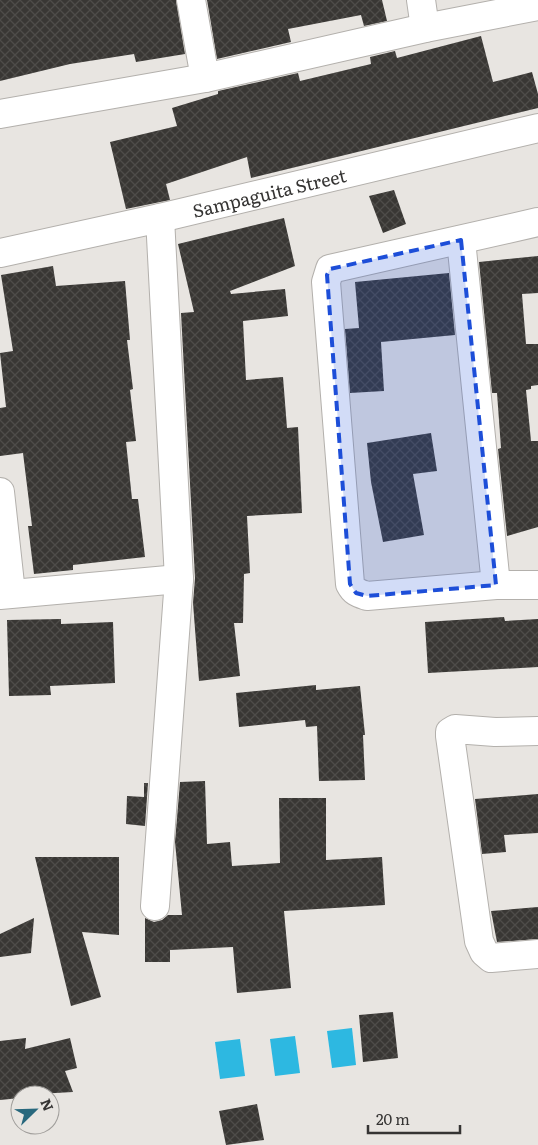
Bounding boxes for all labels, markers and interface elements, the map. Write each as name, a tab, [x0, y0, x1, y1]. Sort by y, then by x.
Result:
street label: Sampaguita Street	[190, 161, 349, 223]
north arrow	[10, 1085, 60, 1135]
text: N	[36, 1095, 59, 1114]
scale bar	[368, 1102, 460, 1134]
text: 20 m	[376, 1107, 410, 1130]

